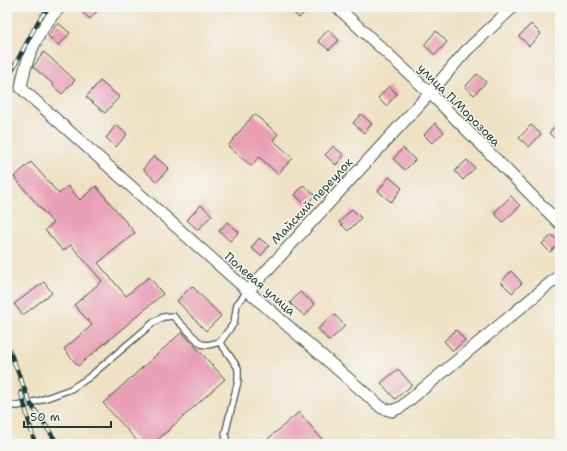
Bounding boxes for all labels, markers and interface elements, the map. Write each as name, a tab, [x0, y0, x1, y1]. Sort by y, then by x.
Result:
street label: улица П.Морозова	[414, 60, 504, 150]
street label: Майский переулок	[268, 154, 357, 248]
street label: Полевая улица	[221, 249, 299, 320]
scale bar	[24, 403, 111, 429]
text: 50 m	[30, 409, 60, 425]

